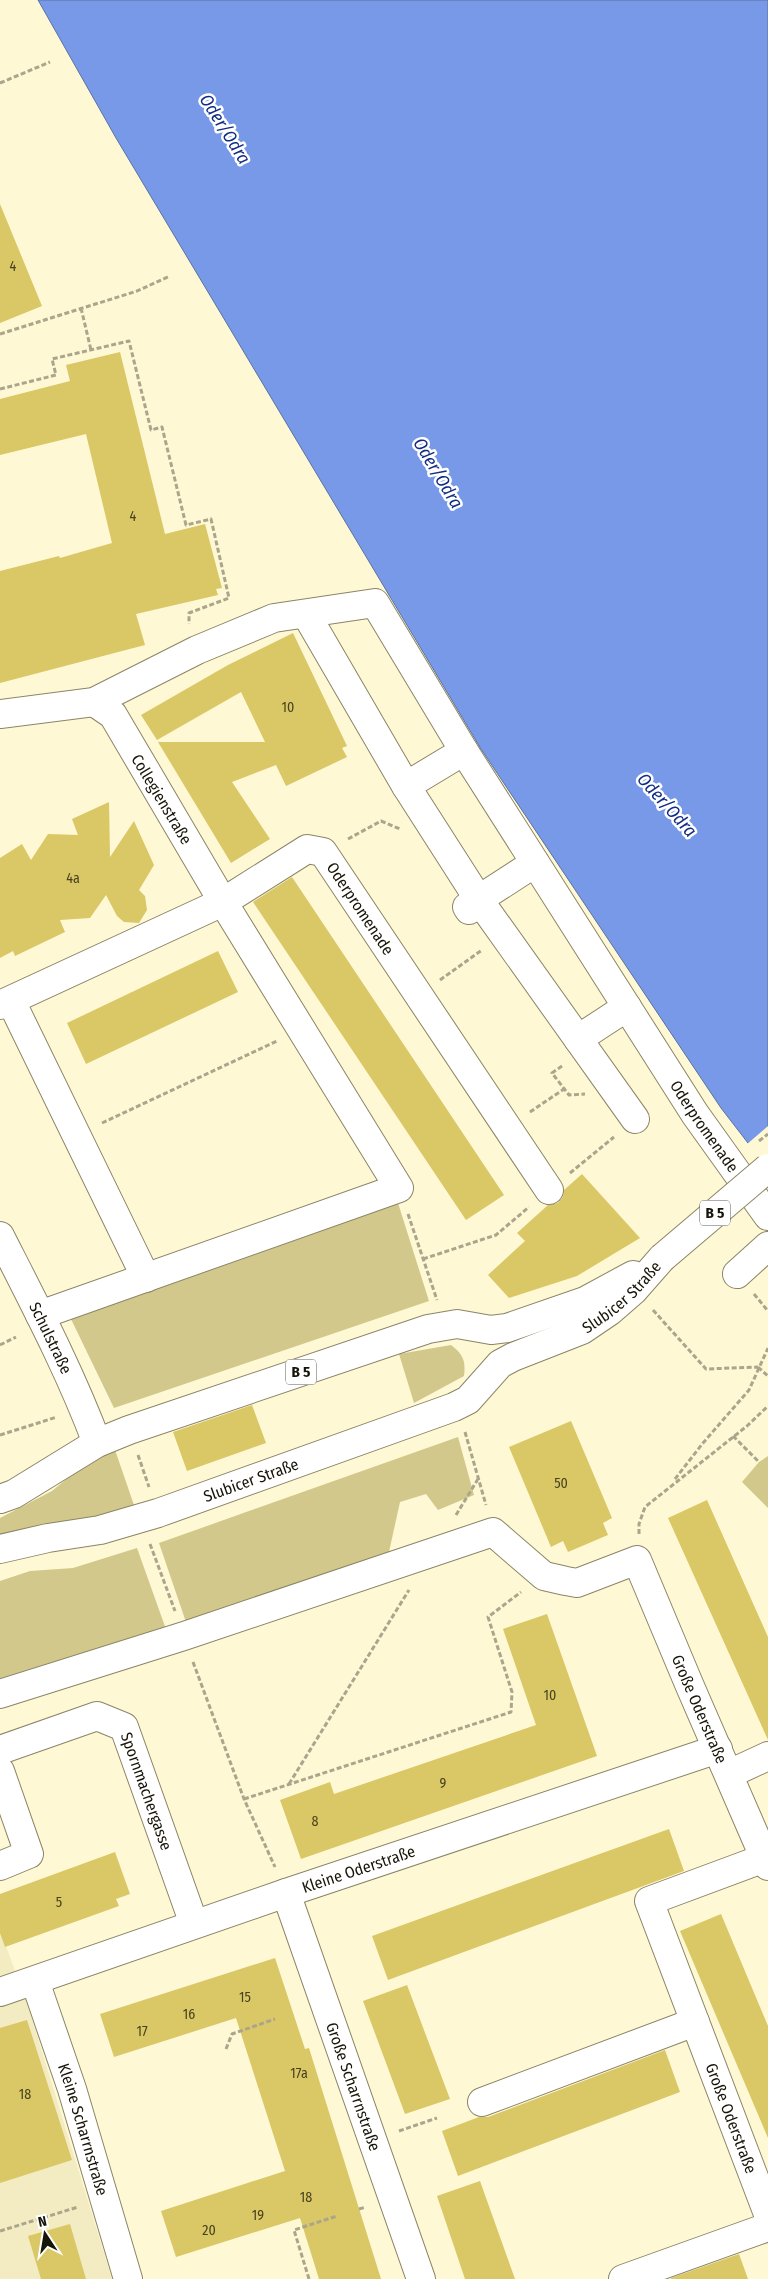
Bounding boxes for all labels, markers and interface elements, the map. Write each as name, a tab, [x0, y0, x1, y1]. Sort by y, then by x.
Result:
water label: Oder/Odra	[195, 90, 255, 168]
house number: 4	[10, 258, 17, 275]
water label: Oder/Odra	[408, 434, 468, 512]
house number: 4	[130, 508, 137, 525]
house number: 10	[282, 699, 294, 716]
street label: Collegienstraße	[127, 751, 196, 848]
water label: Oder/Odra	[633, 768, 701, 842]
street label: Oderpromenade	[323, 859, 398, 959]
house number: 4a	[66, 870, 80, 887]
street label: Oderpromenade	[666, 1077, 743, 1176]
road number: B 5	[700, 1200, 730, 1226]
street label: Slubicer Straße	[578, 1257, 665, 1337]
street label: Schulstraße	[25, 1299, 76, 1377]
road number: B 5	[286, 1360, 316, 1384]
street label: Slubicer Straße	[201, 1454, 301, 1506]
house number: 50	[554, 1475, 568, 1492]
street label: Große Oderstraße	[668, 1652, 731, 1766]
house number: 10	[544, 1687, 556, 1704]
street label: Spornmachergasse	[117, 1730, 176, 1853]
house number: 9	[440, 1775, 447, 1792]
house number: 8	[312, 1813, 319, 1830]
street label: Kleine Oderstraße	[300, 1842, 418, 1897]
house number: 5	[56, 1894, 62, 1911]
house number: 15	[239, 1989, 251, 2006]
house number: 16	[183, 2006, 195, 2023]
street label: Große Scharrnstraße	[322, 2020, 385, 2154]
house number: 17	[136, 2023, 148, 2040]
street label: Kleine Scharrnstraße	[54, 2061, 112, 2198]
street label: Große Oderstraße	[702, 2061, 761, 2176]
house number: 17a	[290, 2065, 308, 2082]
house number: 18	[19, 2086, 31, 2103]
house number: 18	[300, 2189, 312, 2206]
house number: 19	[252, 2207, 264, 2224]
north arrow	[20, 2209, 70, 2259]
text: N	[37, 2213, 48, 2231]
house number: 20	[202, 2222, 216, 2239]

